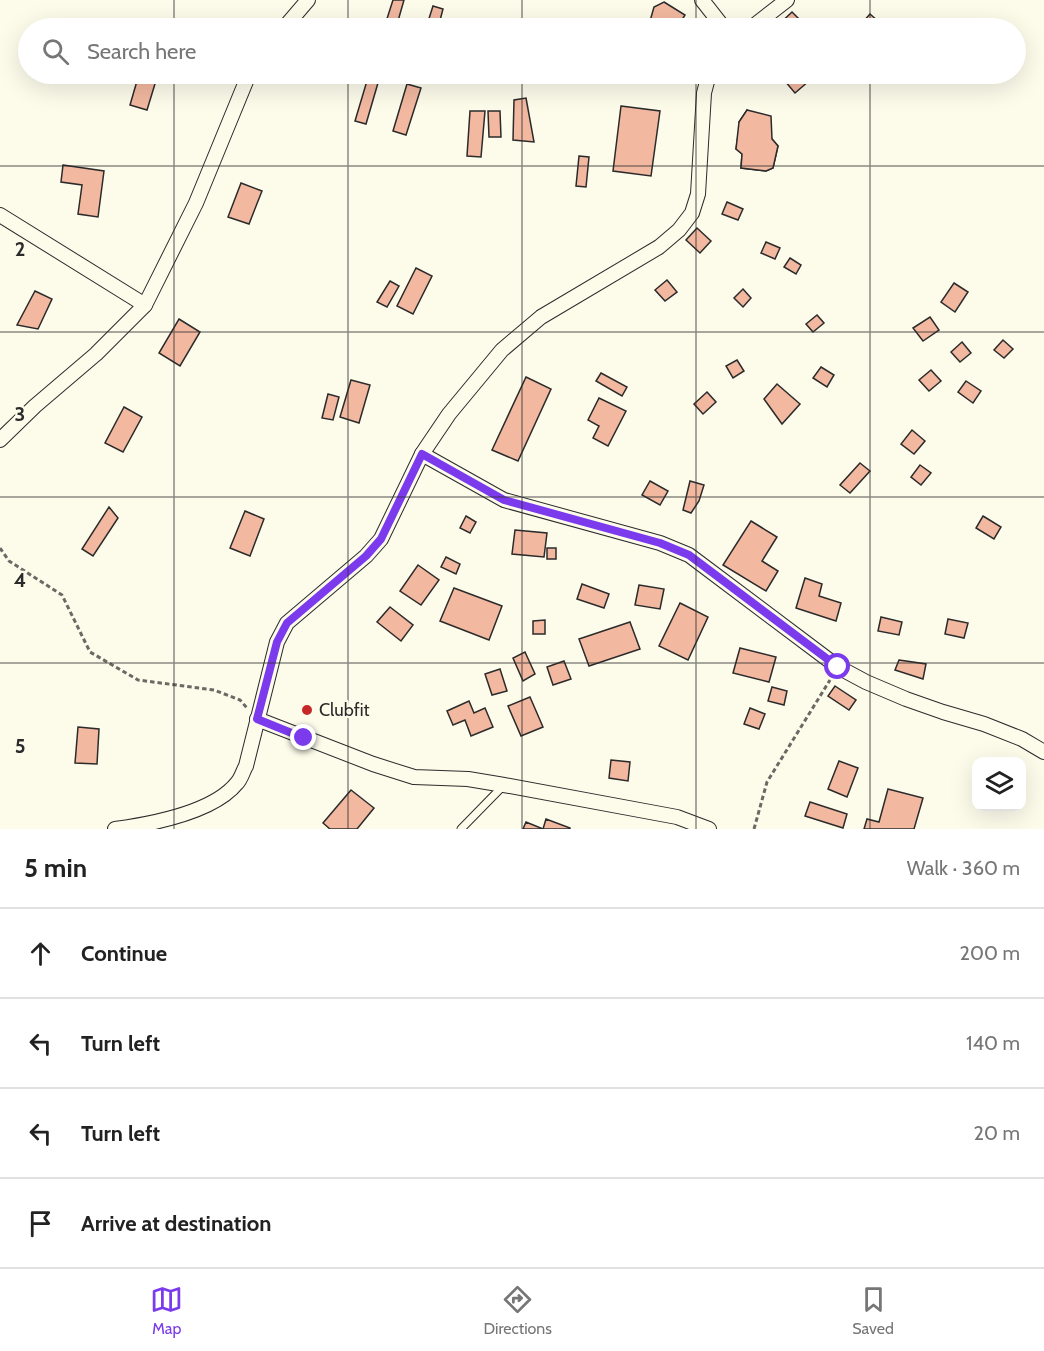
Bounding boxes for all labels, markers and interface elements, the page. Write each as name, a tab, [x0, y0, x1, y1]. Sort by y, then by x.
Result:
search box	[18, 18, 1026, 84]
icon: search	[39, 35, 72, 68]
text: Search here	[87, 38, 196, 65]
text: 2	[15, 237, 25, 261]
text: 3	[15, 402, 25, 426]
text: 4	[14, 568, 26, 592]
route start	[824, 653, 850, 679]
place label: Clubfit	[319, 699, 370, 721]
marker: Clubfit	[300, 703, 314, 717]
route end	[290, 724, 316, 750]
text: 5	[15, 734, 25, 758]
map controls	[972, 757, 1026, 811]
button: layers	[972, 757, 1026, 811]
text: 5 min	[24, 852, 87, 884]
text: Walk · 360 m	[907, 856, 1020, 880]
icon: ahead	[24, 937, 57, 970]
text: Continue	[81, 940, 167, 967]
text: 200 m	[960, 941, 1020, 965]
icon: left	[24, 1027, 57, 1060]
text: Turn left	[81, 1030, 160, 1057]
text: 140 m	[966, 1031, 1020, 1055]
icon: left	[24, 1117, 57, 1150]
text: Turn left	[81, 1120, 160, 1147]
text: 20 m	[974, 1121, 1020, 1145]
icon: arrive	[24, 1207, 57, 1240]
text: Arrive at destination	[81, 1210, 271, 1237]
tab: Map	[150, 1283, 183, 1338]
tab: Directions	[484, 1283, 552, 1338]
tab: Saved	[852, 1283, 894, 1338]

